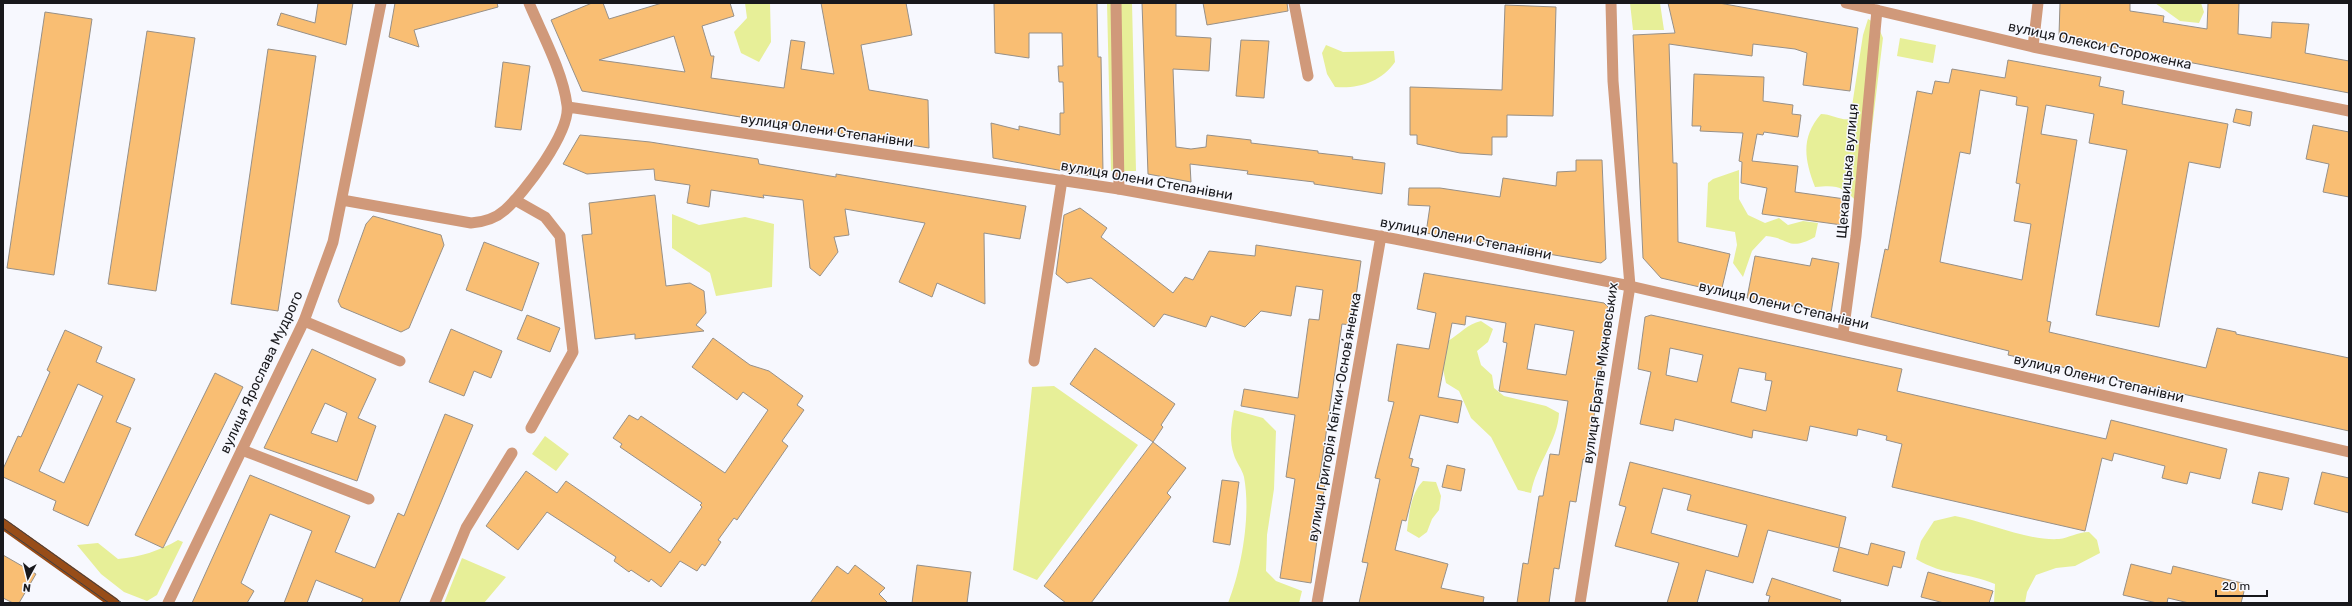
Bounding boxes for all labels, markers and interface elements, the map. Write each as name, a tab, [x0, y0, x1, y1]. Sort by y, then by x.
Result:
street label: вулиця Олекси Стороженка	[2007, 18, 2193, 73]
street label: Щекавицька вулиця	[1833, 103, 1862, 239]
street label: вулиця Олени Степанівни	[739, 110, 914, 151]
street label: вулиця Олени Степанівни	[1060, 157, 1234, 204]
street label: вулиця Олени Степанівни	[1379, 214, 1553, 263]
street label: вулиця Олени Степанівни	[1697, 278, 1871, 333]
street label: вулиця Братів Міхновських	[1579, 281, 1622, 465]
street label: вулиця Ярослава Мудрого	[216, 288, 307, 456]
street label: вулиця Григорія Квітки-Основʼяненка	[1304, 291, 1365, 543]
street label: вулиця Олени Степанівни	[2012, 351, 2186, 406]
north arrow	[8, 558, 48, 598]
scale bar	[2216, 572, 2267, 598]
text: 20 m	[2222, 579, 2250, 593]
text: N	[22, 580, 32, 594]

